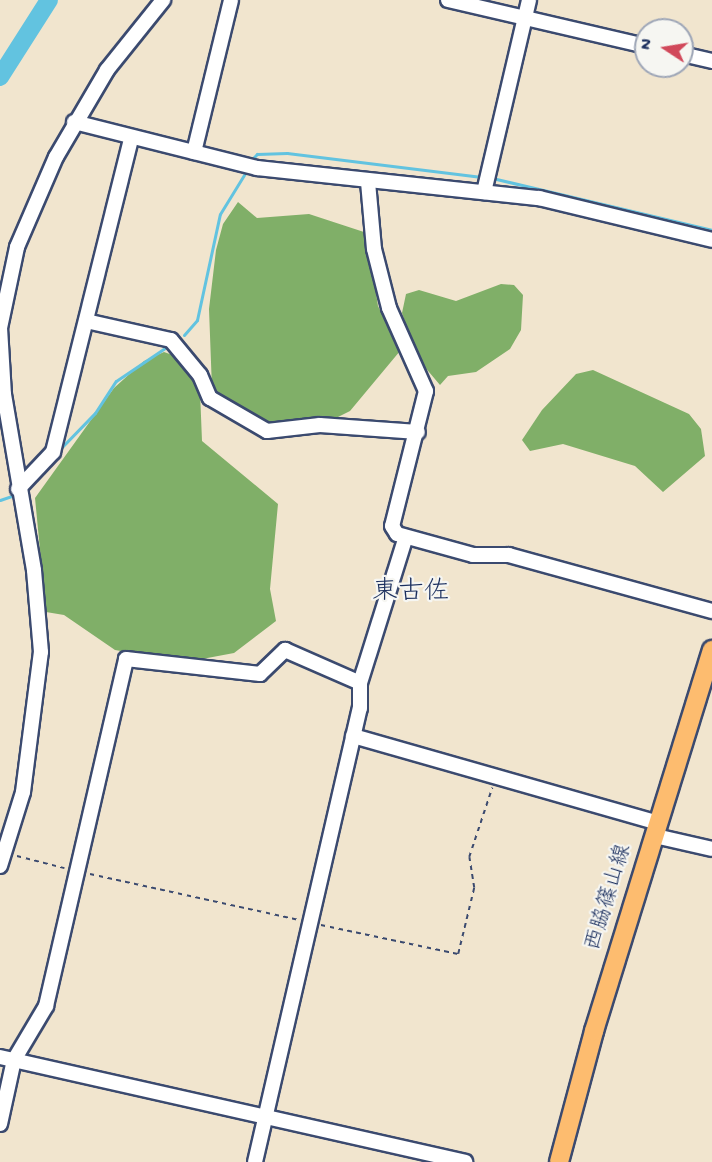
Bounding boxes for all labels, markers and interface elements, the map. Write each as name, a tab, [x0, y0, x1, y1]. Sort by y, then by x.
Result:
north arrow	[634, 18, 694, 78]
text: N	[637, 37, 658, 52]
district label: 東古佐	[372, 578, 450, 610]
street label: 西脇篠山線	[581, 842, 639, 954]

